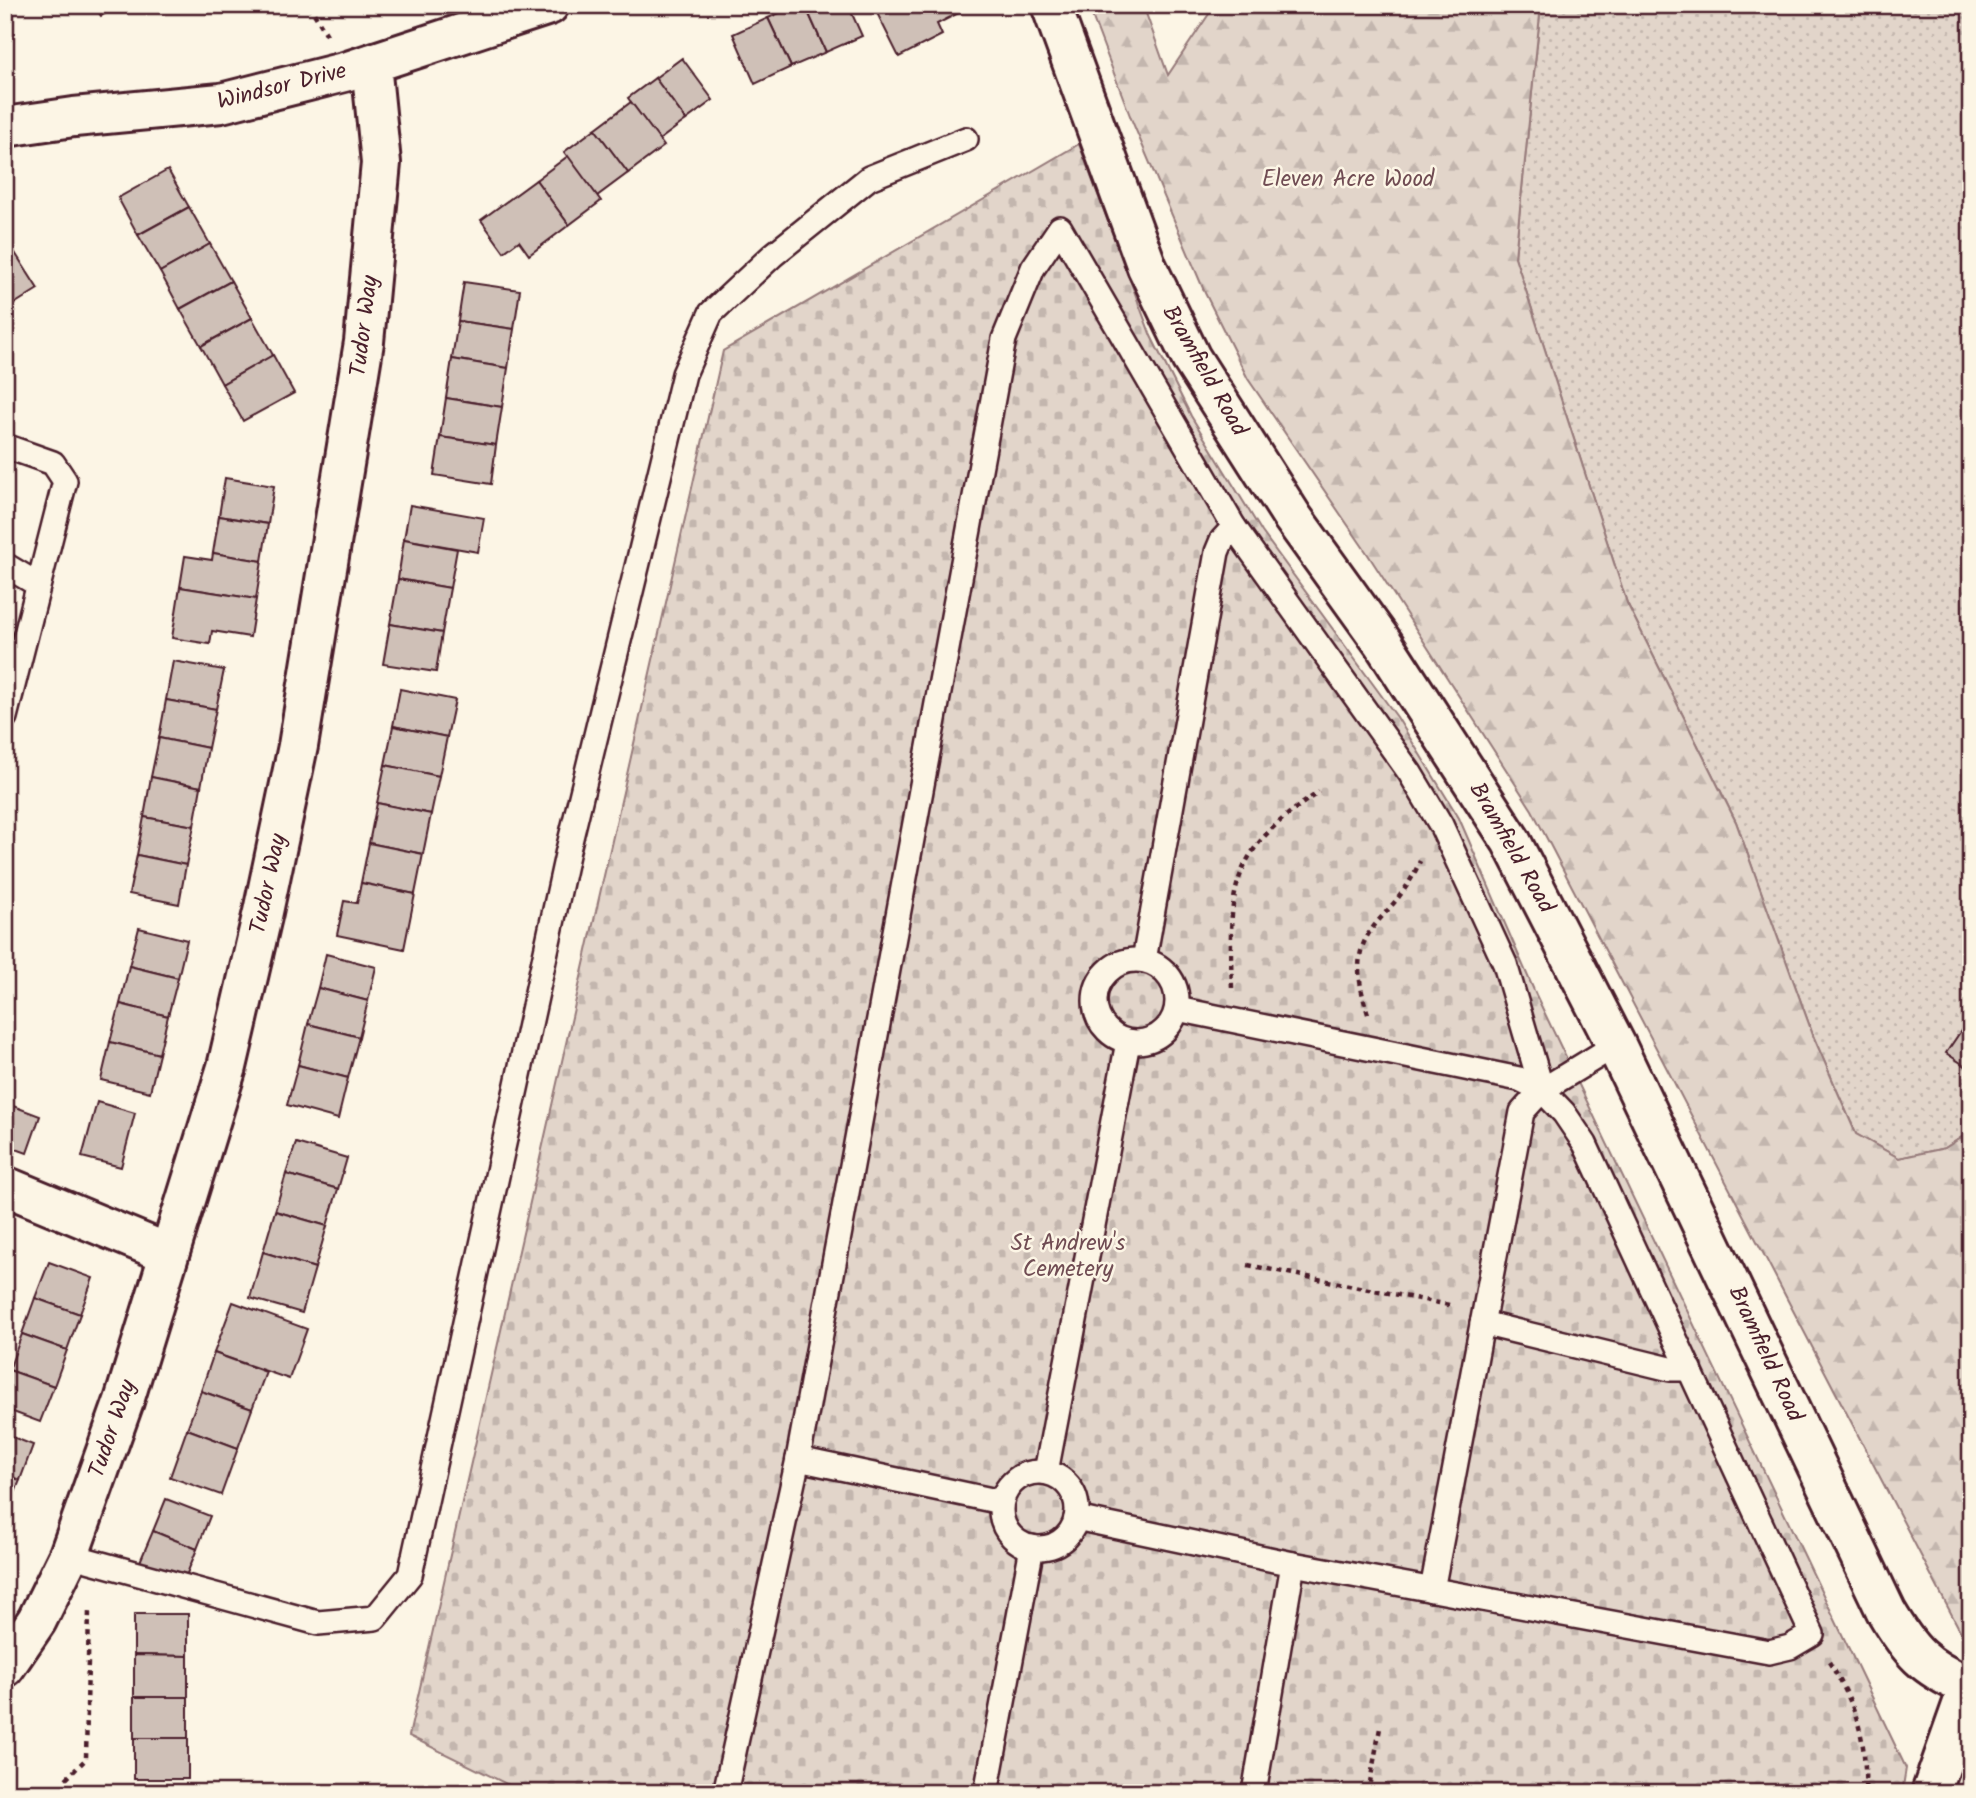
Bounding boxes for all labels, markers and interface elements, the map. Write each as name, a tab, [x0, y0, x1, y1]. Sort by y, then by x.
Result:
street label: Windsor Drive	[213, 54, 351, 120]
park label: Eleven Acre Wood	[1262, 162, 1435, 198]
street label: Tudor Way	[341, 273, 389, 379]
street label: Bramfield Road	[1152, 299, 1256, 444]
street label: Bramfield Road	[1459, 776, 1563, 921]
street label: Tudor Way	[241, 830, 297, 937]
park label: St Andrew's Cemetery	[1011, 1226, 1126, 1288]
street label: Bramfield Road	[1718, 1280, 1812, 1428]
street label: Tudor Way	[79, 1375, 147, 1483]

